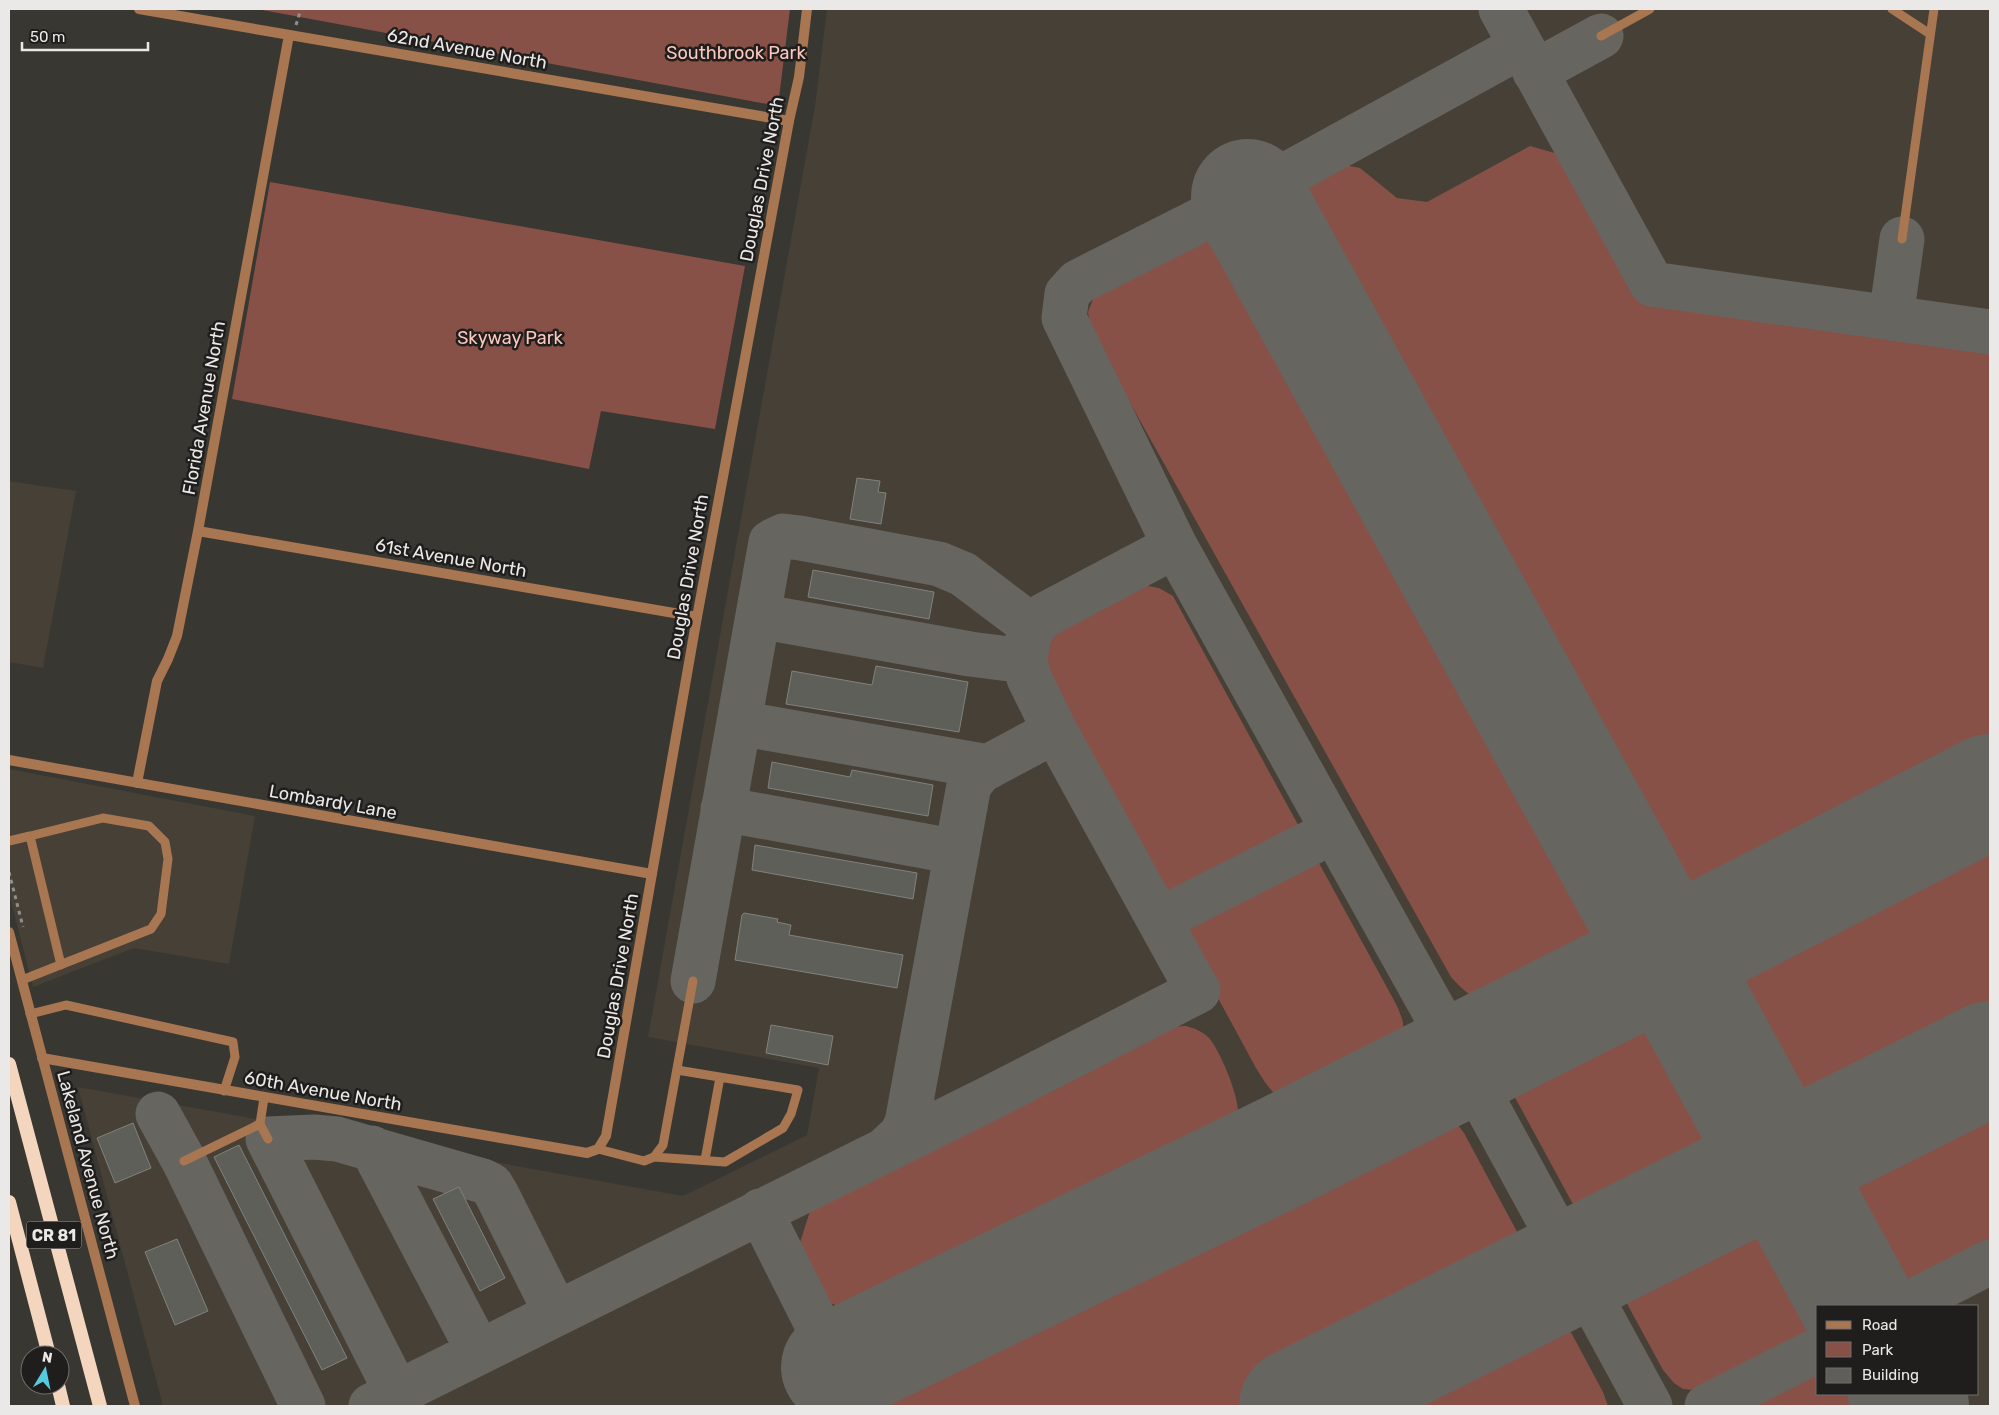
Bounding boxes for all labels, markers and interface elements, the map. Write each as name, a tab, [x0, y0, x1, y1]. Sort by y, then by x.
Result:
scale bar	[22, 20, 149, 52]
street label: 62nd Avenue North	[385, 24, 549, 74]
text: 50 m	[30, 28, 65, 46]
park label: Southbrook Park	[666, 42, 806, 64]
street label: Douglas Drive North	[735, 95, 789, 263]
street label: Florida Avenue North	[178, 319, 230, 497]
park label: Skyway Park	[457, 327, 564, 349]
street label: Douglas Drive North	[663, 493, 713, 661]
street label: 61st Avenue North	[374, 534, 528, 582]
street label: Lombardy Lane	[267, 780, 399, 824]
street label: Douglas Drive North	[593, 892, 643, 1060]
street label: 60th Avenue North	[243, 1066, 403, 1116]
street label: Lakeland Avenue North	[52, 1068, 124, 1262]
road number: CR 81	[27, 1222, 82, 1248]
legend	[1816, 1305, 1979, 1395]
text: Road	[1862, 1316, 1898, 1334]
text: Park	[1862, 1341, 1893, 1359]
north arrow	[20, 1345, 70, 1395]
text: N	[41, 1348, 54, 1367]
text: Building	[1862, 1366, 1919, 1384]

